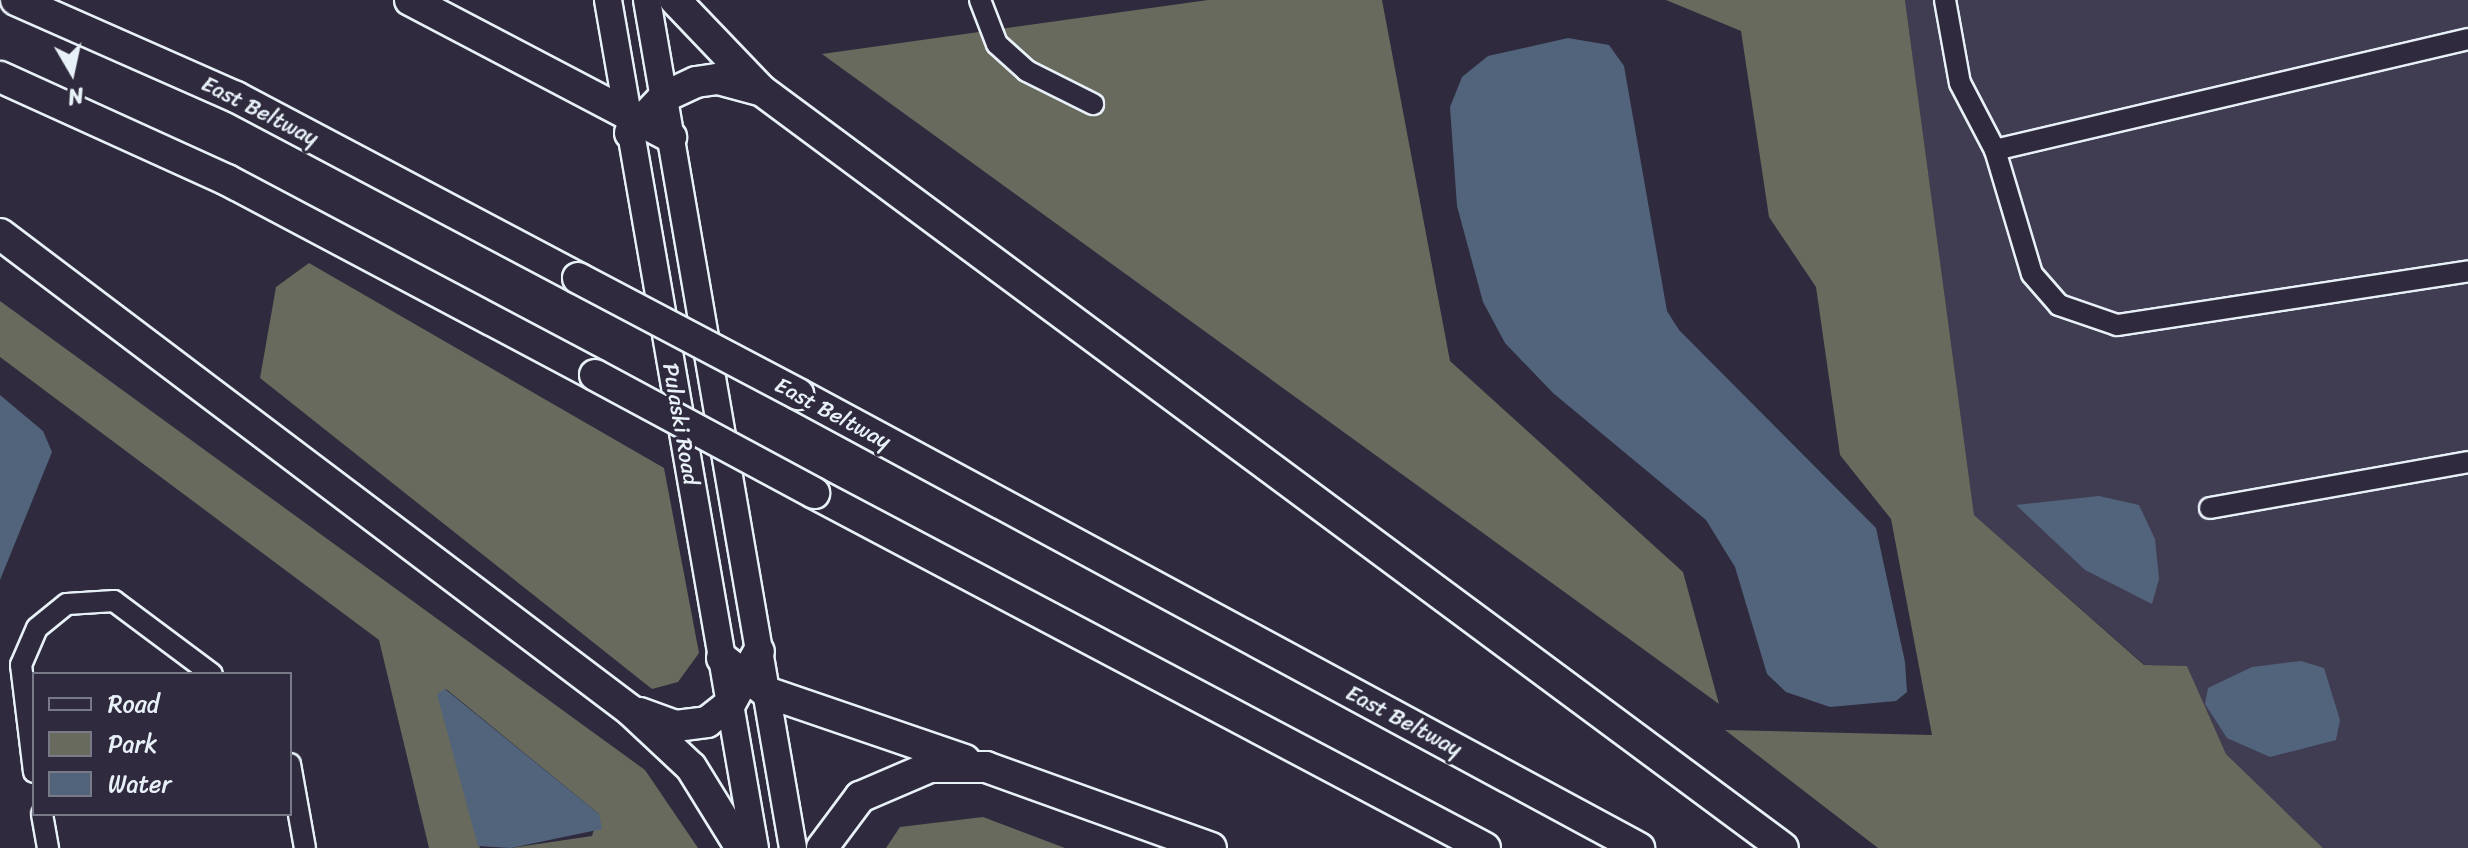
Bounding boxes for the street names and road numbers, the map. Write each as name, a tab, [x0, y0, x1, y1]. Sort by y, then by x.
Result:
street label: East Beltway	[197, 70, 323, 152]
street label: Pulaski Road	[657, 361, 705, 487]
street label: East Beltway	[771, 371, 895, 455]
street label: East Beltway	[1342, 679, 1466, 763]

